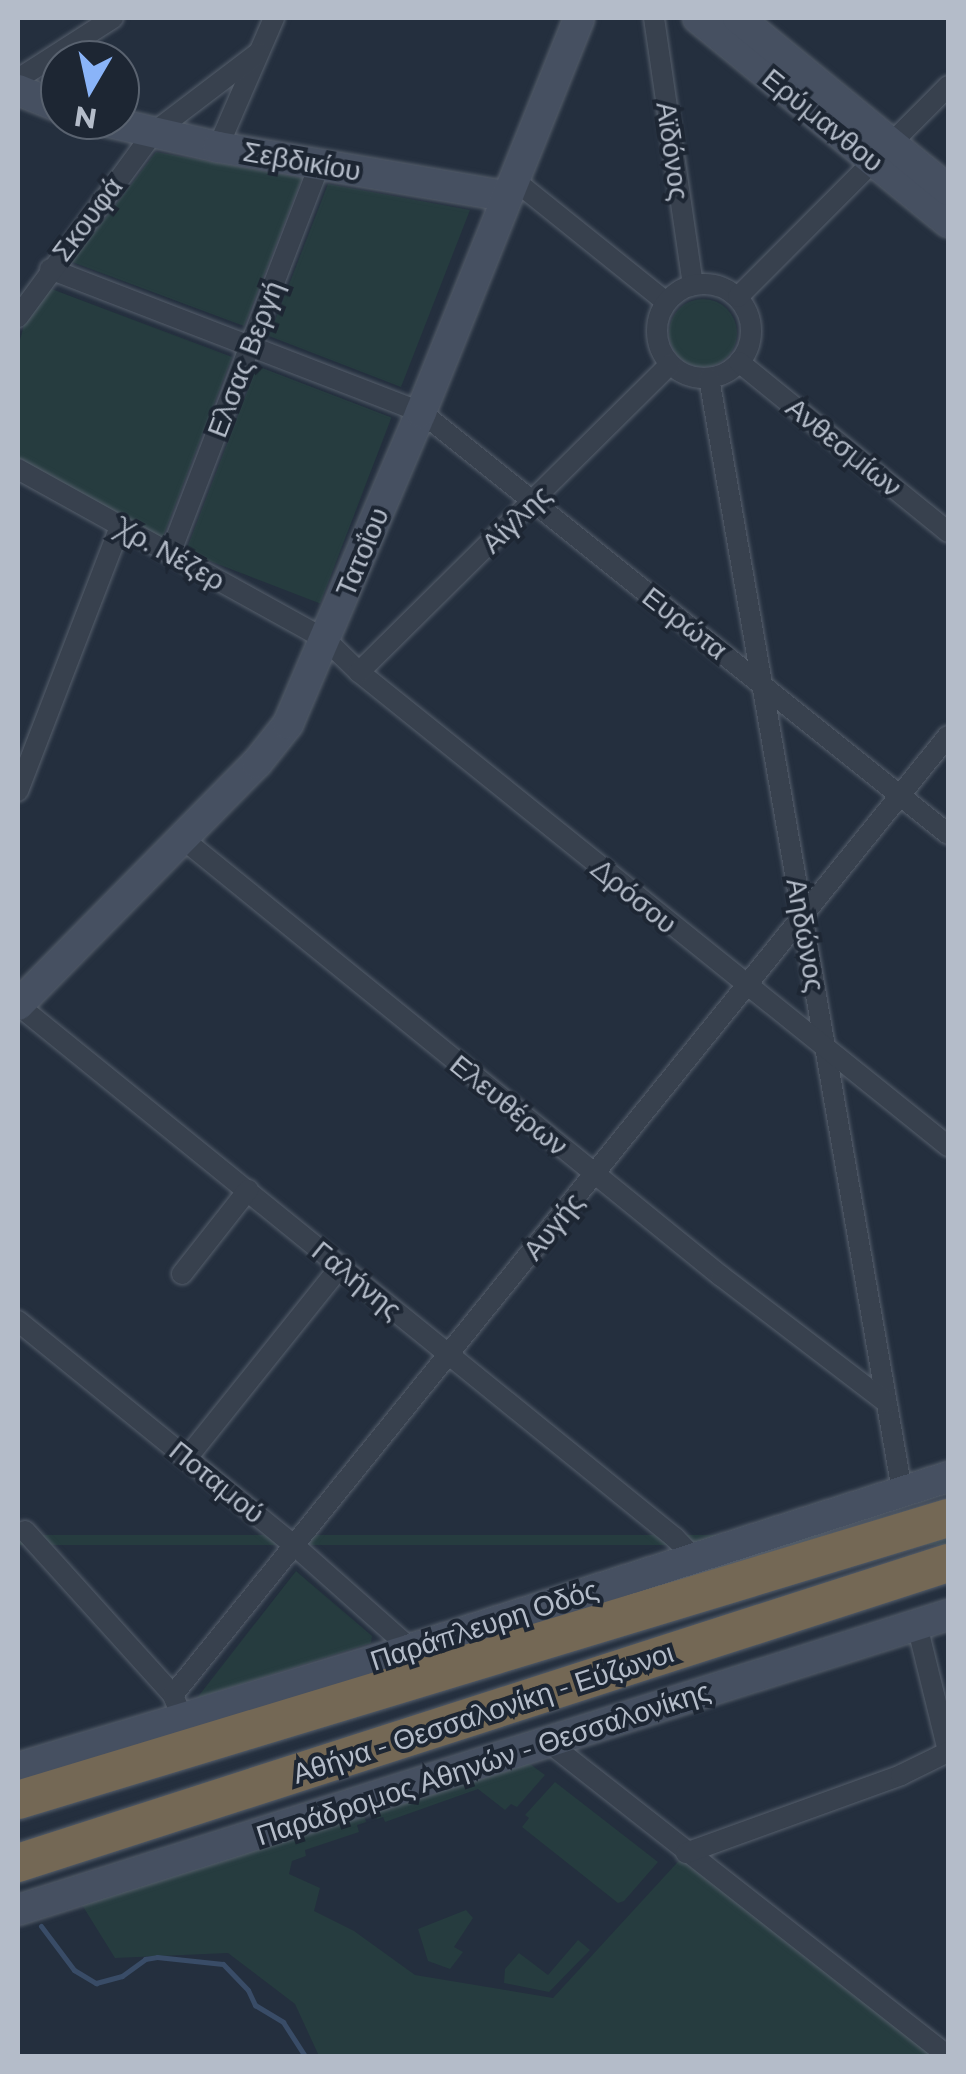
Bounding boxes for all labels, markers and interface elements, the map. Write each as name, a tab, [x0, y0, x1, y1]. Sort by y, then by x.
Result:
north arrow	[40, 40, 140, 140]
street label: Ερύμανθου	[756, 61, 890, 179]
text: N	[72, 99, 99, 136]
street label: Αϊδόνος	[649, 100, 697, 202]
street label: Σεβδικίου	[241, 134, 363, 188]
street label: Σκουφά	[45, 170, 129, 268]
street label: Ελσας Βεργή	[200, 276, 290, 442]
street label: Ανθεσμίων	[780, 390, 908, 504]
street label: Αίγλης	[474, 478, 558, 560]
street label: Τατοΐου	[328, 502, 396, 602]
street label: Χρ. Νέζερ	[111, 511, 231, 597]
street label: Ευρώτα	[636, 580, 734, 666]
street label: Δρόσου	[585, 852, 683, 940]
street label: Αηδώνος	[779, 876, 833, 994]
street label: Ελευθέρων	[443, 1047, 575, 1163]
street label: Αυγής	[516, 1185, 590, 1267]
street label: Γαλήνης	[305, 1234, 409, 1326]
street label: Ποταμού	[163, 1434, 271, 1530]
street label: Παράπλευρη Οδός	[366, 1572, 602, 1678]
street label: Αθήνα - Θεσσαλονίκη - Εύζωνοι	[288, 1635, 678, 1791]
street label: Παράδρομος Αθηνών - Θεσσαλονίκης	[252, 1674, 714, 1852]

